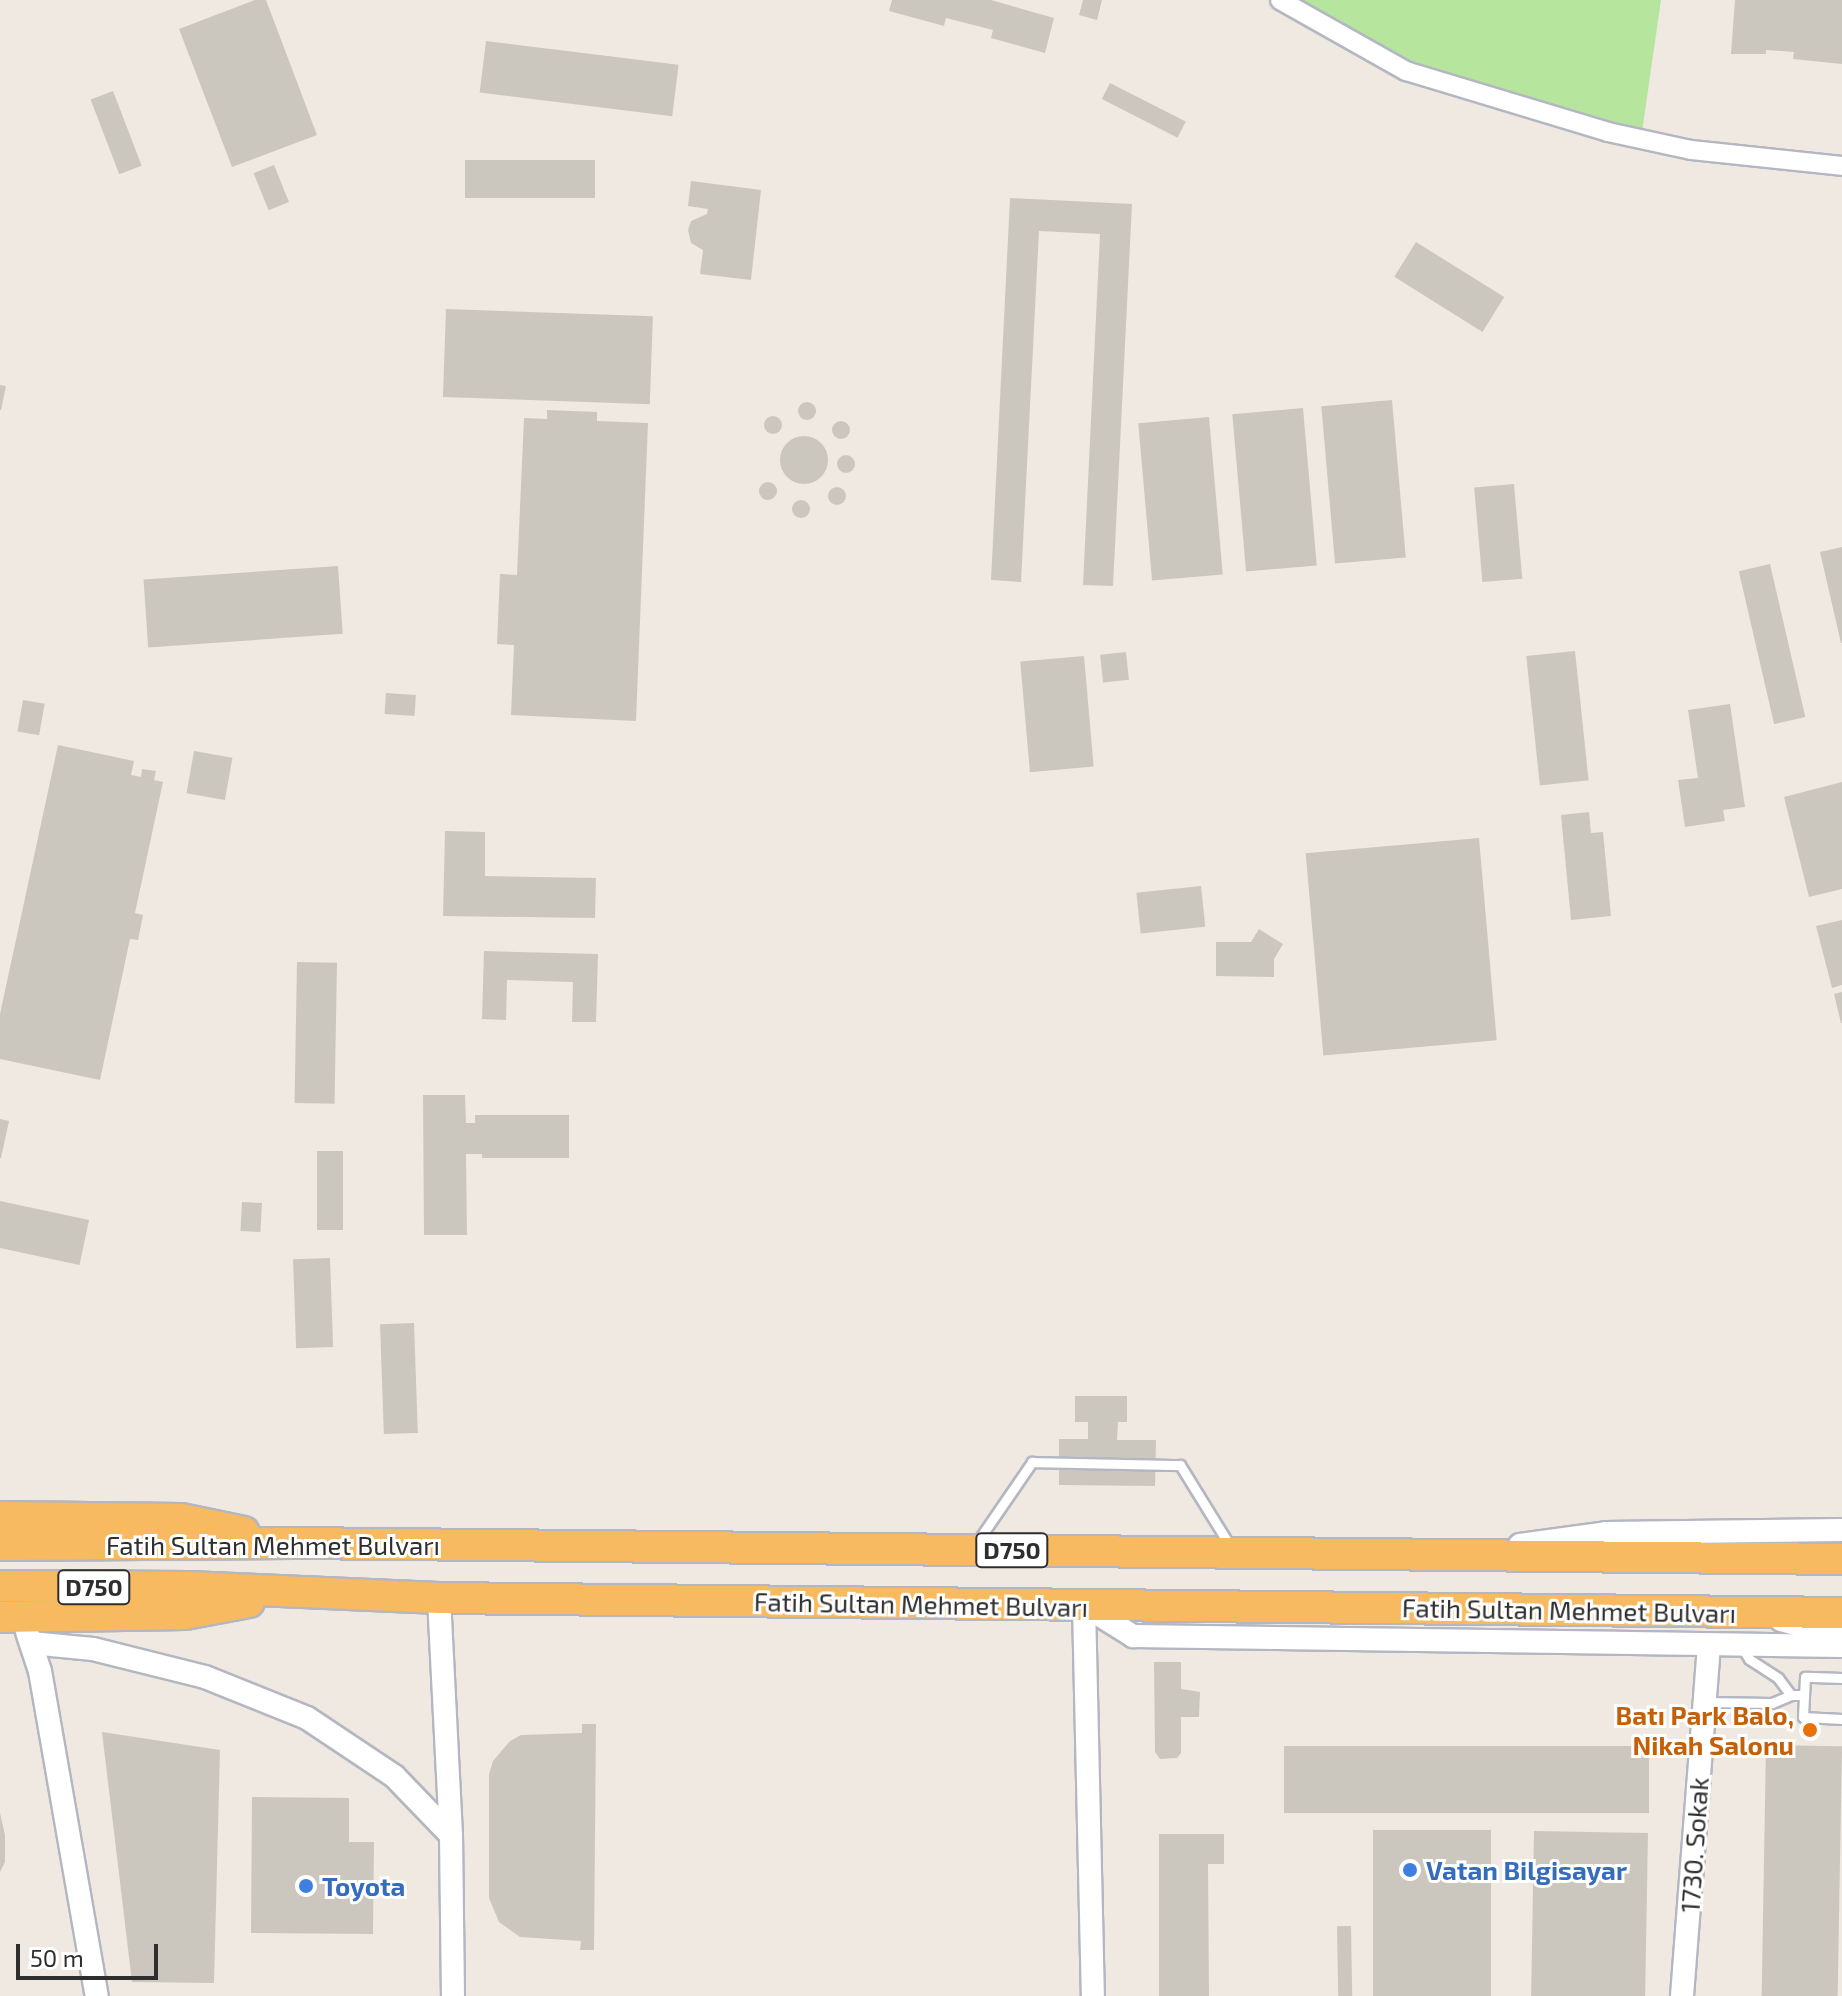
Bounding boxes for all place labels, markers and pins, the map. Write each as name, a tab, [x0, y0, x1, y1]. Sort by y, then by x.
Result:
place label: Batı Park Balo, Nikah Salonu	[1615, 1699, 1794, 1760]
marker: Batı Park Balo, Nikah Salonu	[1801, 1721, 1819, 1739]
place label: Vatan Bilgisayar	[1426, 1854, 1627, 1886]
marker: Vatan Bilgisayar	[1401, 1861, 1419, 1879]
place label: Toyota	[322, 1870, 405, 1902]
marker: Toyota	[297, 1877, 315, 1895]

